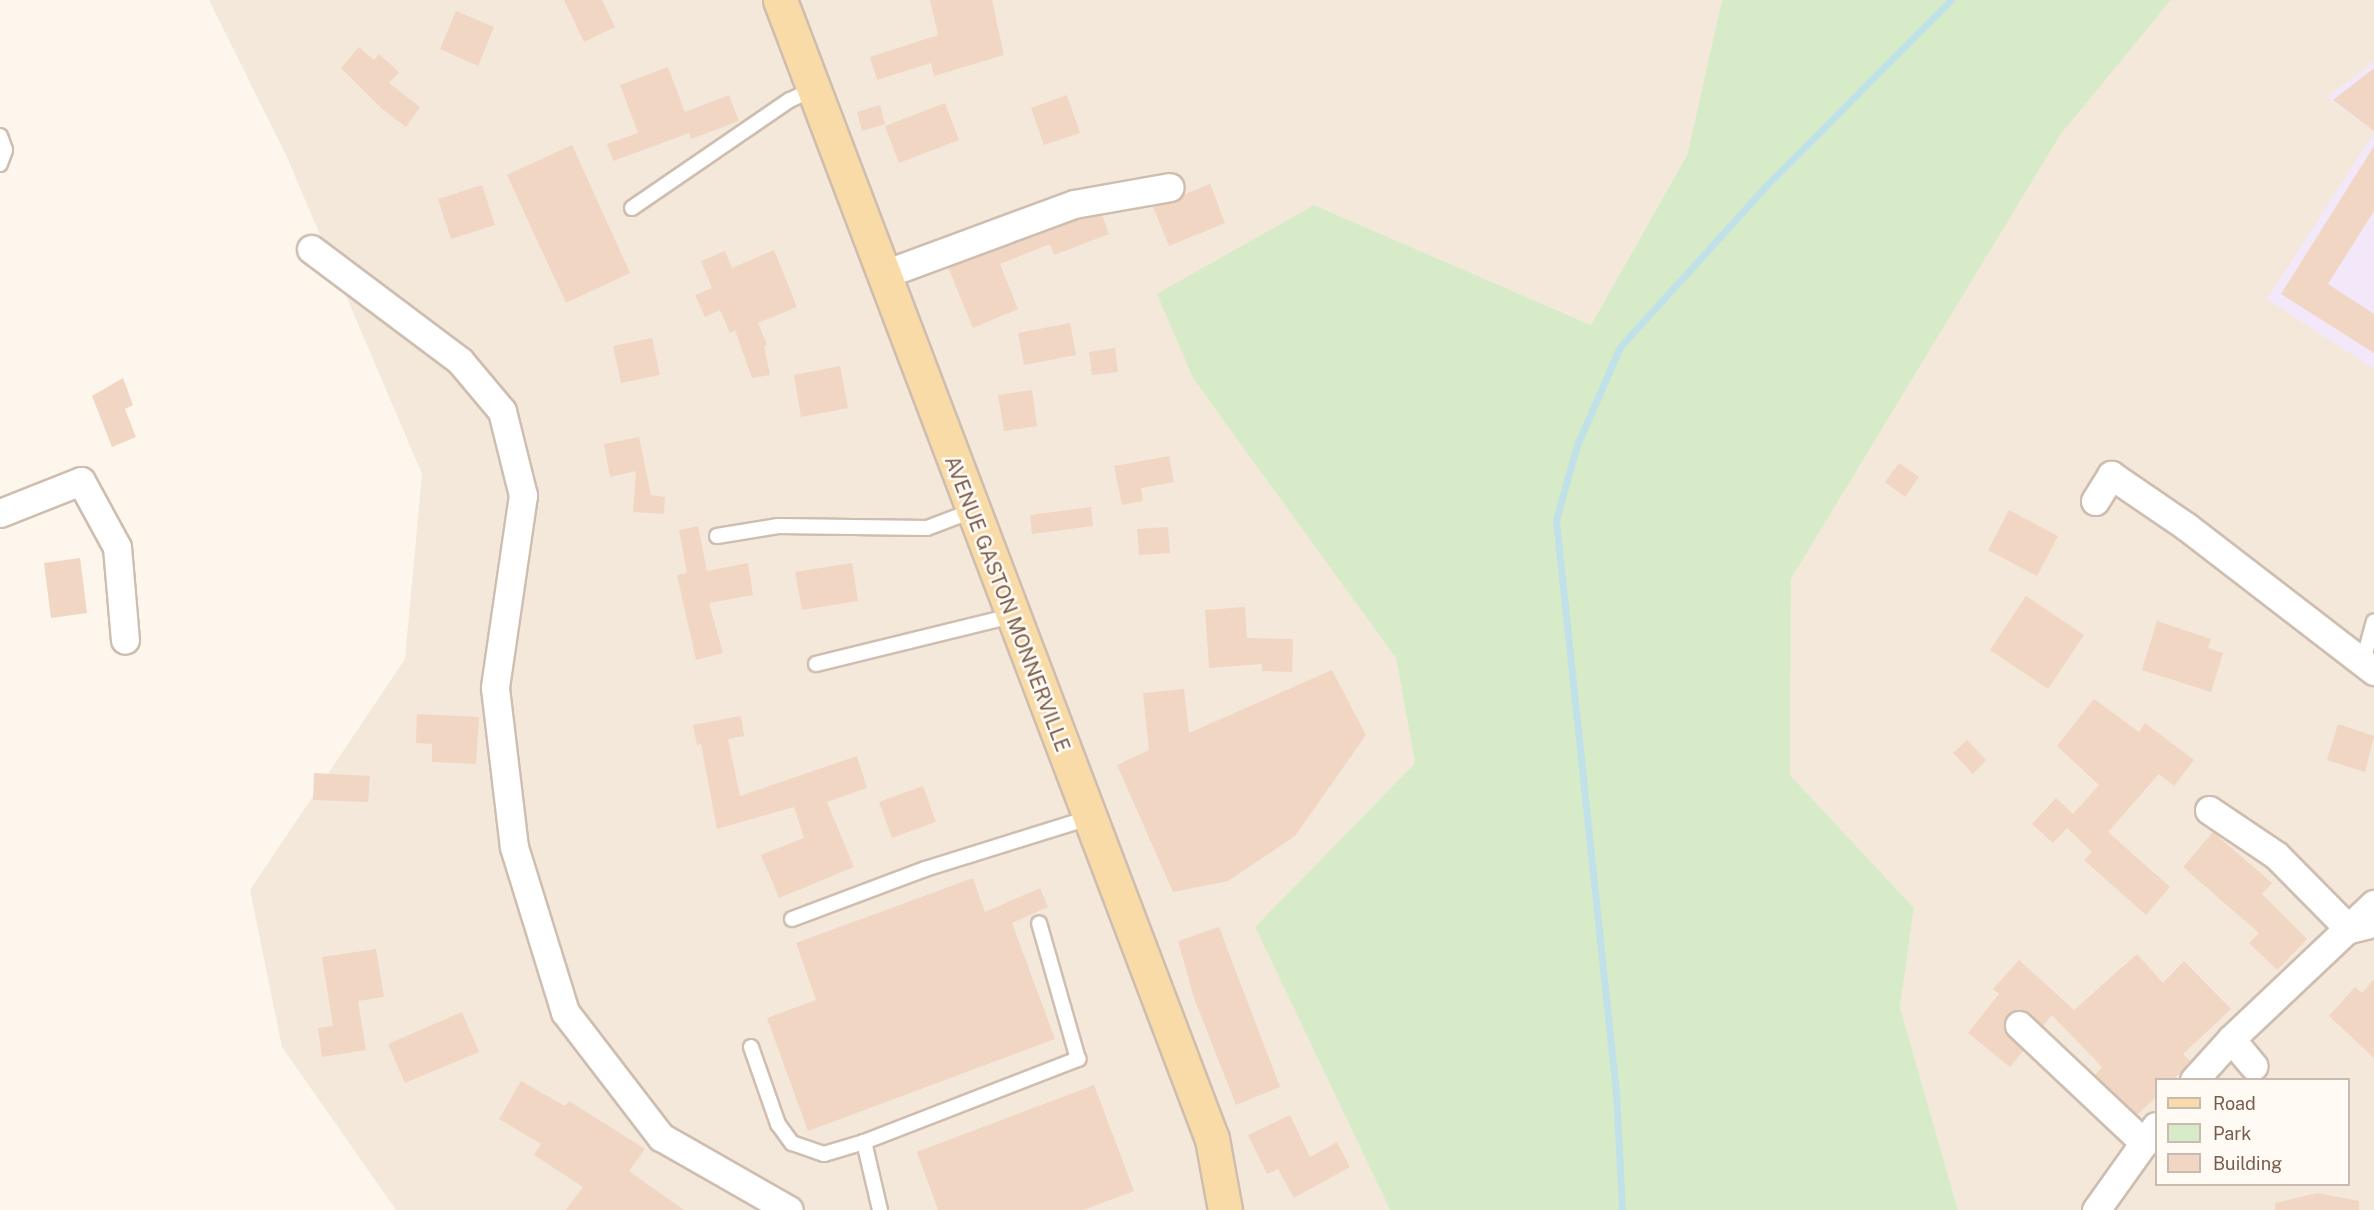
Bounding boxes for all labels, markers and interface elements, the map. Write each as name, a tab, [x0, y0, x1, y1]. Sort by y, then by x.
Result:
street label: AVENUE GASTON MONNERVILLE	[939, 453, 1075, 755]
legend	[2155, 1078, 2350, 1186]
text: Road	[2213, 1093, 2256, 1114]
text: Park	[2213, 1123, 2251, 1144]
text: Building	[2213, 1153, 2282, 1174]

